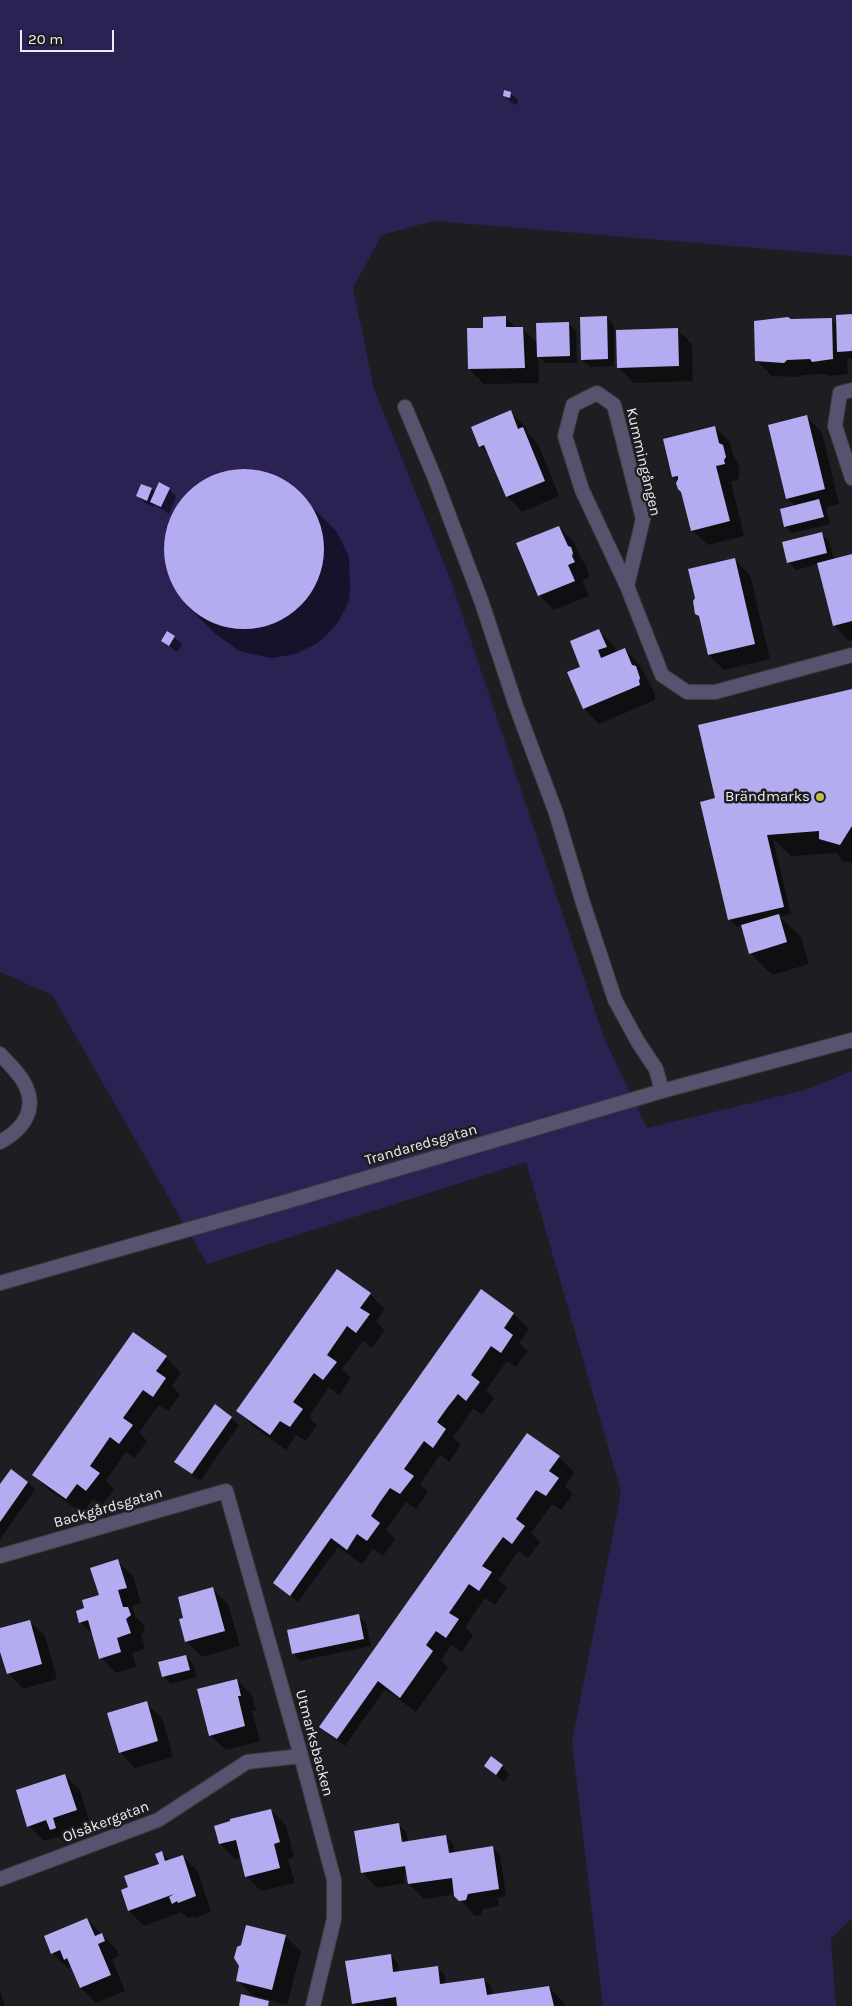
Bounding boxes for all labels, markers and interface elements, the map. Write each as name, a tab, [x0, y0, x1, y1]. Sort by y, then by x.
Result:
scale bar	[22, 20, 116, 52]
text: 20 m	[28, 30, 63, 48]
street label: Kummingången	[622, 406, 664, 518]
place label: Brändmarks	[725, 788, 810, 806]
marker: Brändmarks	[814, 791, 826, 803]
street label: Trandaredsgatan	[363, 1120, 479, 1170]
street label: Backgårdsgatan	[52, 1484, 164, 1532]
street label: Utmarksbacken	[291, 1688, 337, 1798]
street label: Olsåkergatan	[60, 1797, 152, 1847]

